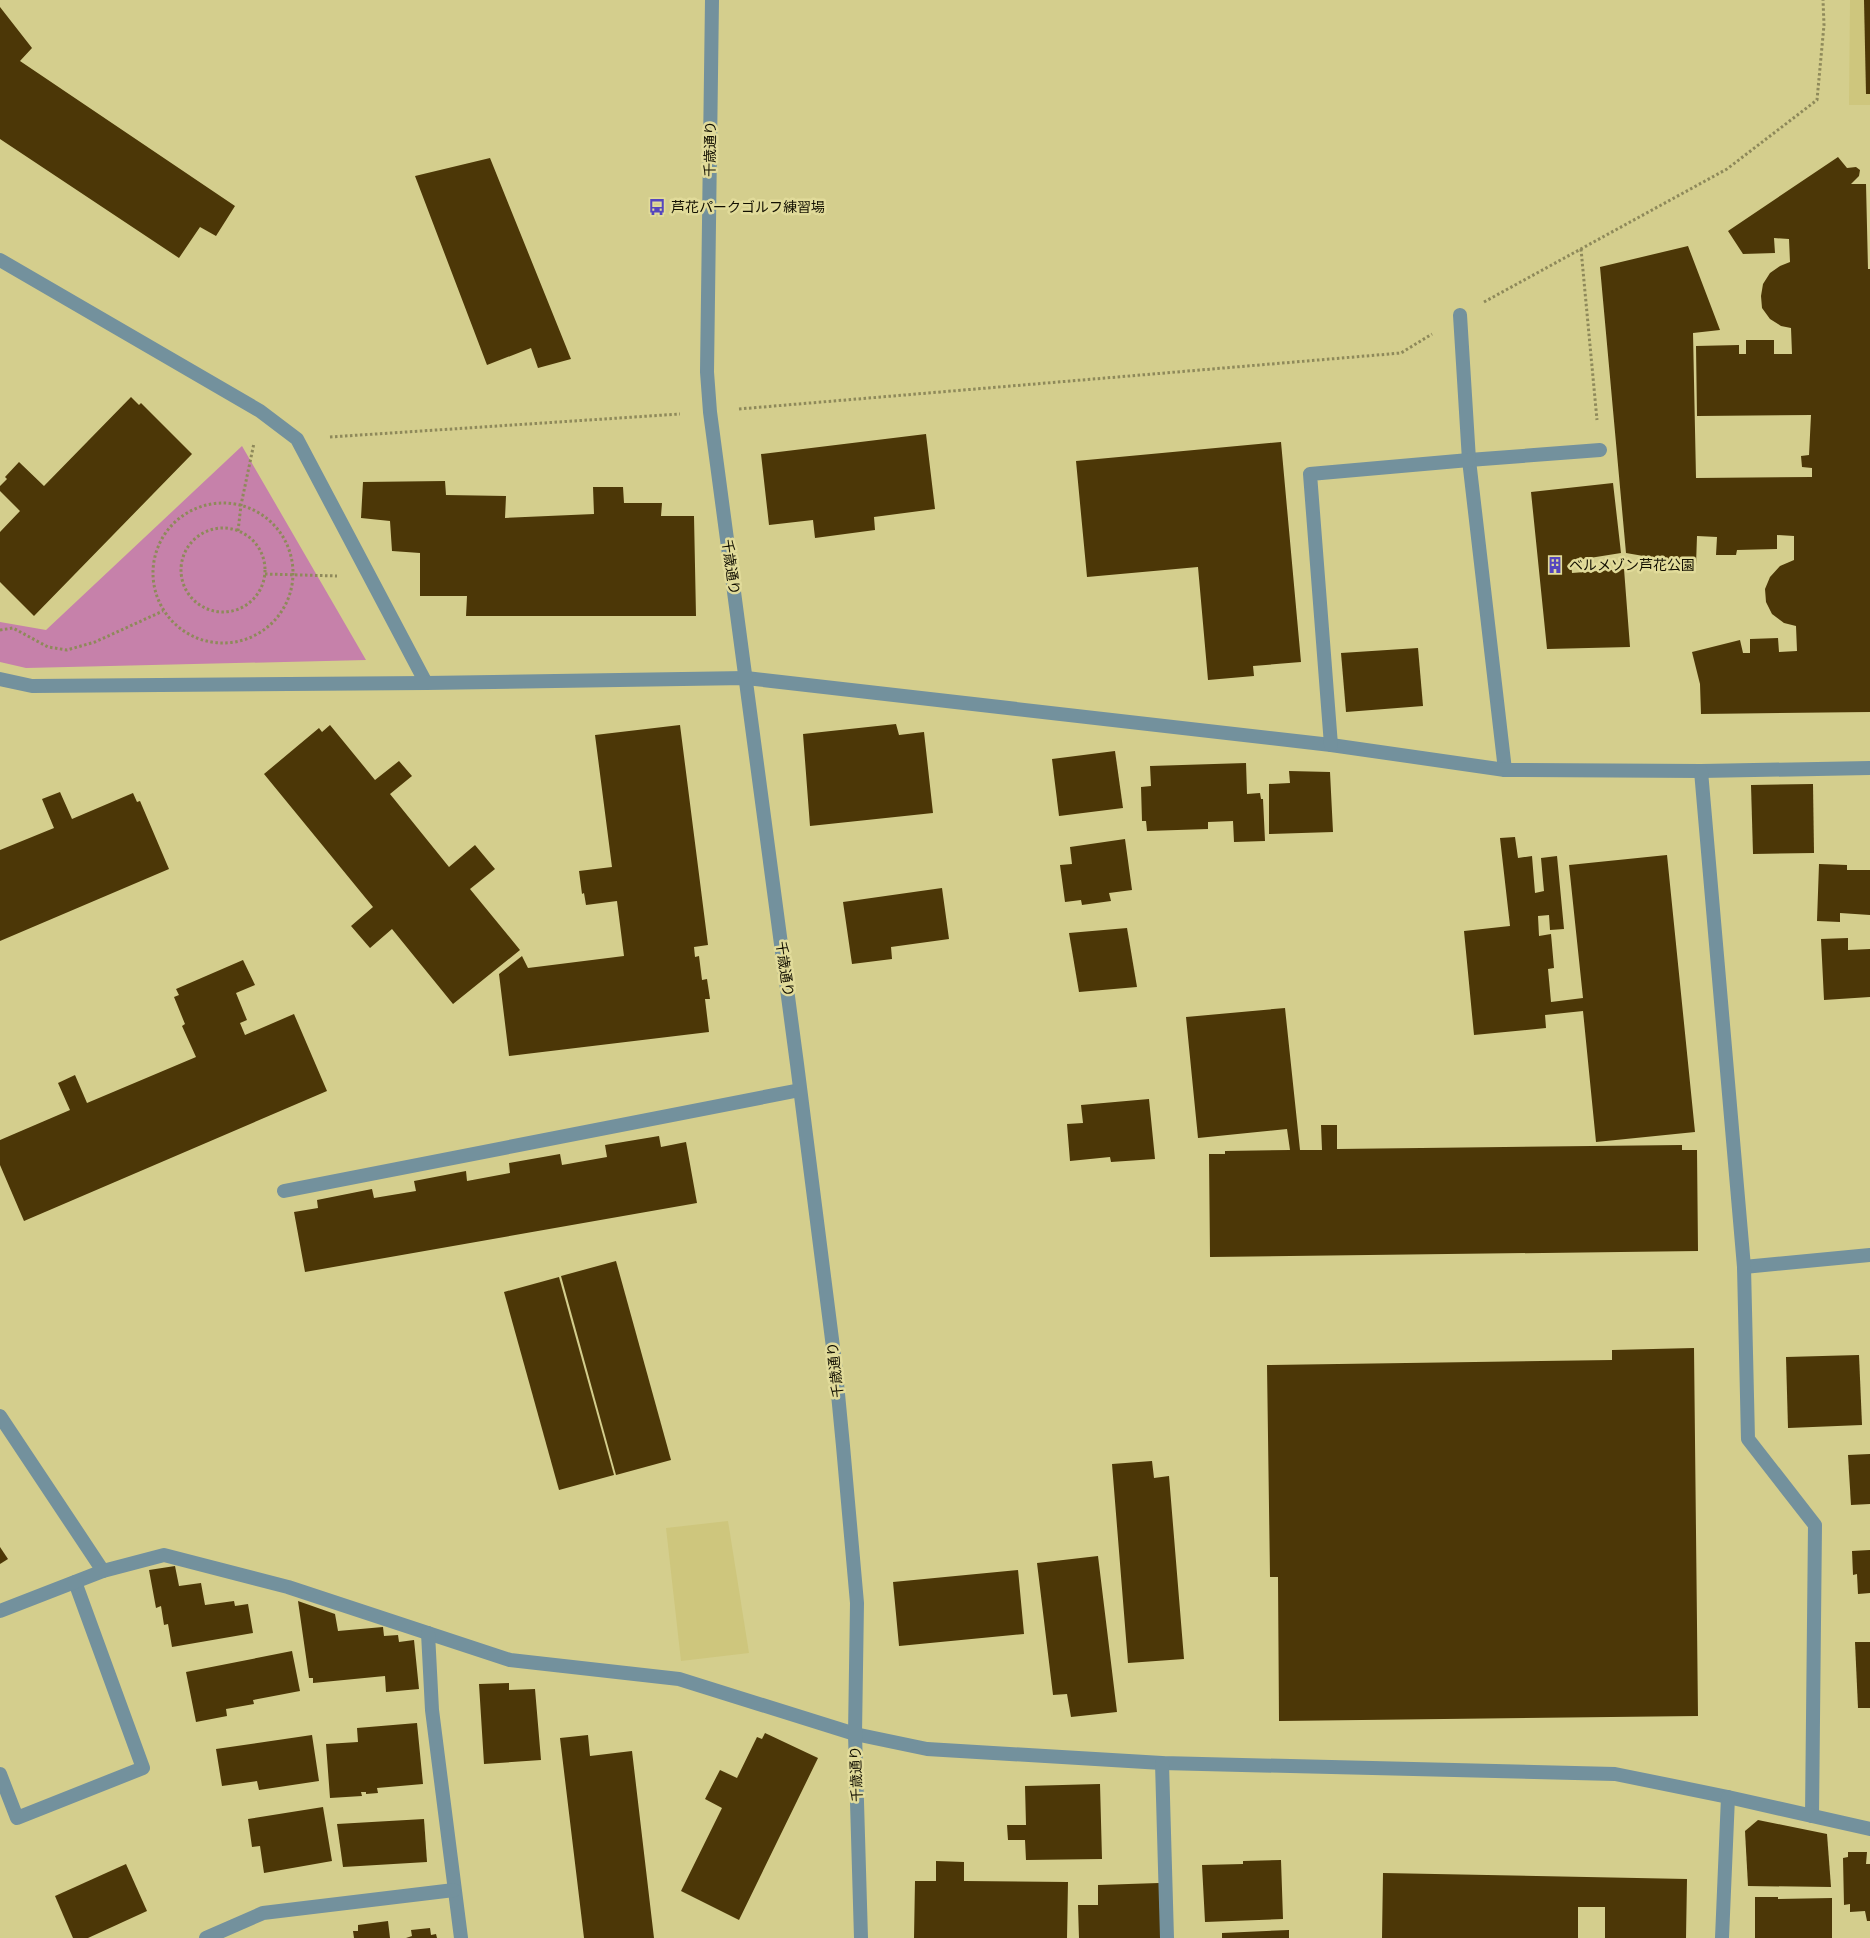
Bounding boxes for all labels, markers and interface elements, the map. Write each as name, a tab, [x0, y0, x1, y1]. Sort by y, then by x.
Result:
street label: 千歳通り	[701, 121, 719, 177]
bus stop icon: 芦花パークゴルフ練習場	[647, 197, 667, 217]
place label: 芦花パークゴルフ練習場	[671, 198, 825, 216]
street label: 千歳通り	[718, 538, 744, 596]
building icon: ベルメゾン芦花公園	[1545, 555, 1565, 575]
place label: ベルメゾン芦花公園	[1569, 556, 1695, 574]
street label: 千歳通り	[772, 940, 798, 998]
street label: 千歳通り	[823, 1341, 847, 1399]
street label: 千歳通り	[846, 1746, 866, 1802]

